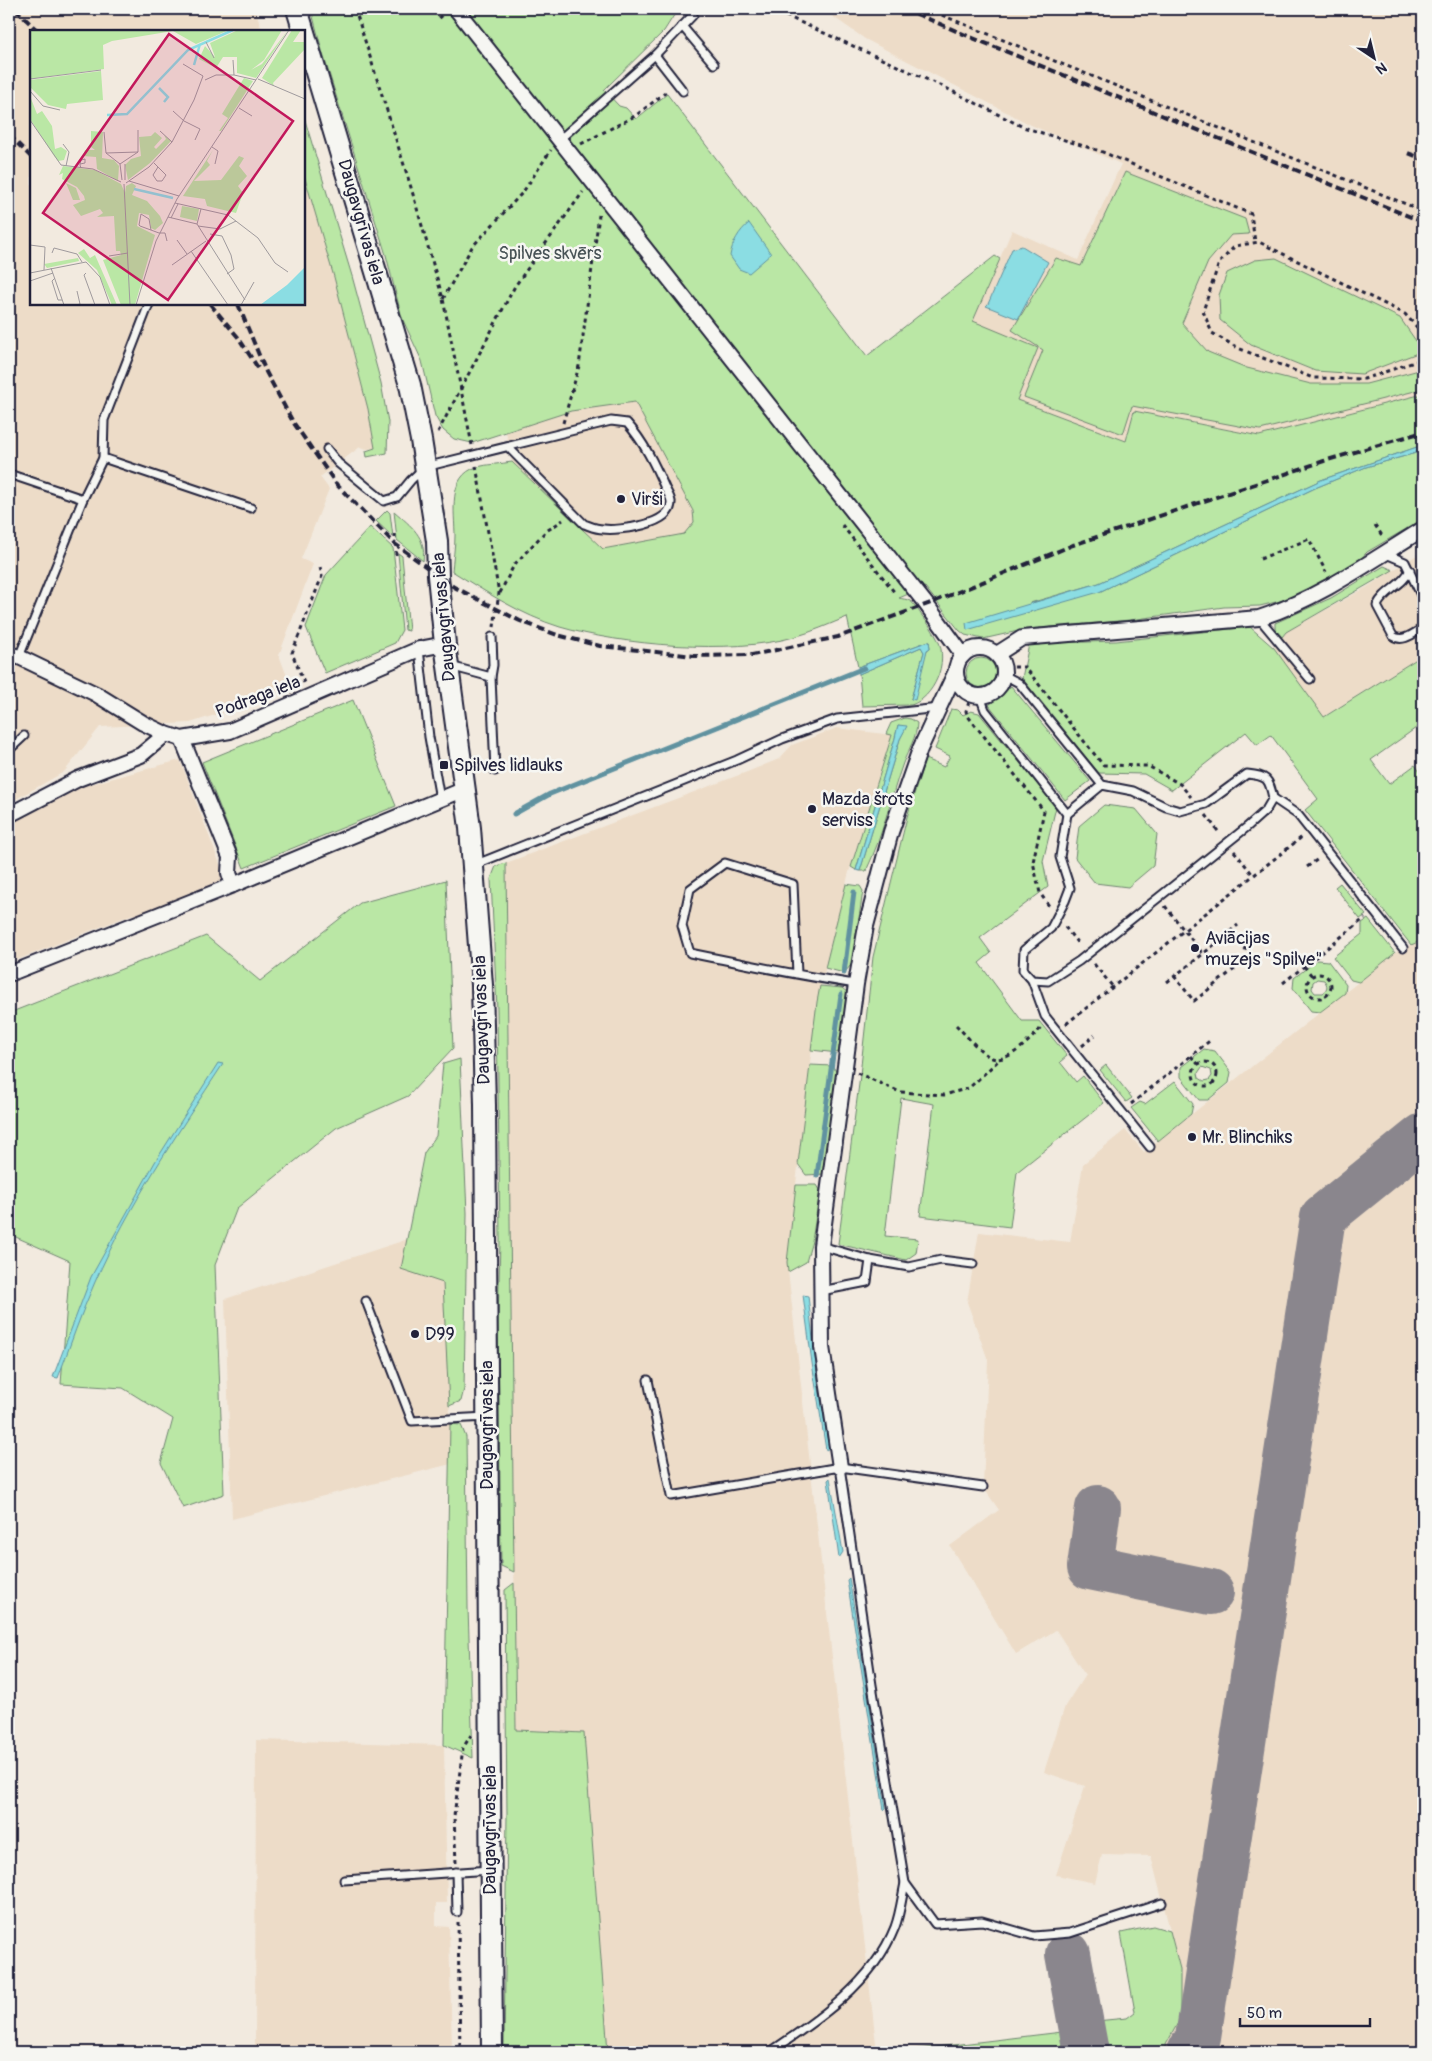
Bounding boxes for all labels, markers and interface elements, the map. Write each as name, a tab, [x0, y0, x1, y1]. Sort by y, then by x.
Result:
inset map	[30, 30, 305, 305]
north arrow	[1350, 32, 1400, 82]
text: N	[1372, 59, 1390, 78]
street label: Daugavgrīvas iela	[332, 157, 390, 287]
park label: Spilves skvērs	[498, 242, 602, 265]
place label: Virši	[631, 488, 663, 511]
marker: Virši	[615, 493, 627, 505]
street label: Daugavgrīvas iela	[427, 552, 461, 682]
street label: Podraga iela	[212, 670, 304, 724]
place label: Spilves lidlauks	[454, 754, 563, 777]
marker: Spilves lidlauks	[438, 759, 450, 771]
place label: Mazda šrots serviss	[822, 788, 913, 832]
marker: Mazda šrots serviss	[806, 803, 818, 815]
place label: Aviācijas muzejs "Spilve"	[1205, 927, 1322, 971]
marker: Aviācijas muzejs "Spilve"	[1189, 942, 1201, 954]
street label: Daugavgrīvas iela	[468, 955, 496, 1085]
place label: Mr. Blinchiks	[1202, 1126, 1292, 1149]
marker: Mr. Blinchiks	[1186, 1131, 1198, 1143]
place label: D99	[425, 1323, 455, 1346]
marker: D99	[409, 1328, 421, 1340]
street label: Daugavgrīvas iela	[476, 1360, 499, 1490]
street label: Daugavgrīvas iela	[479, 1765, 502, 1895]
scale bar	[1240, 1996, 1370, 2028]
text: 50 m	[1247, 2004, 1282, 2023]

